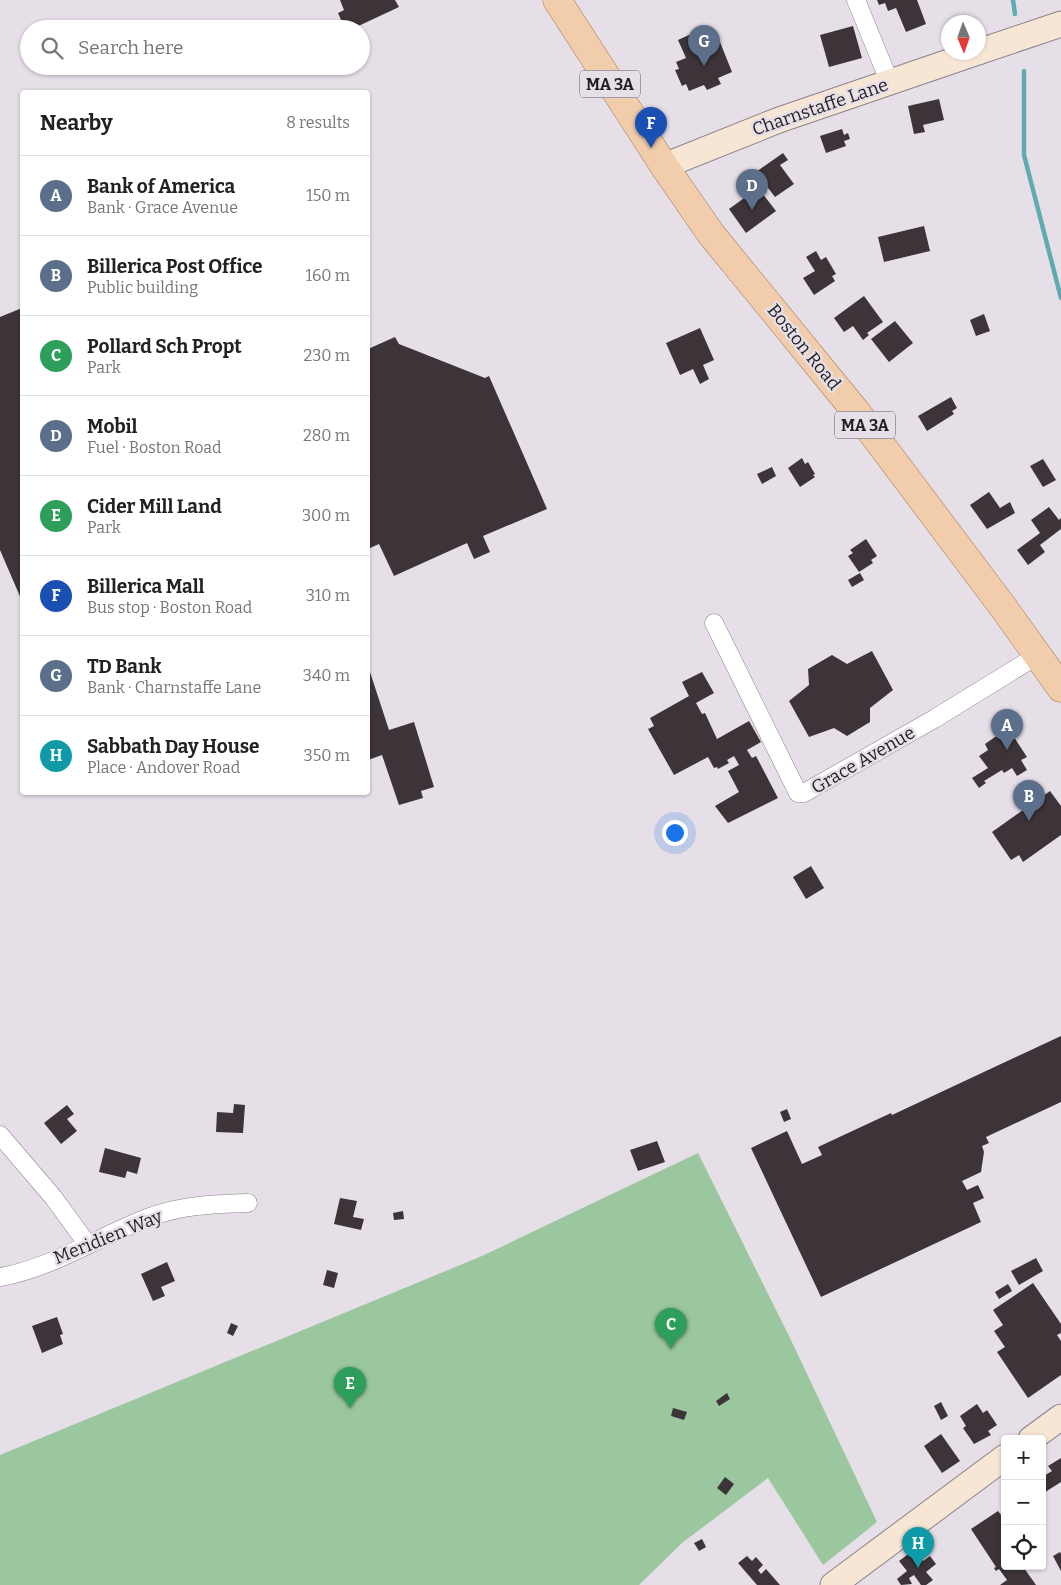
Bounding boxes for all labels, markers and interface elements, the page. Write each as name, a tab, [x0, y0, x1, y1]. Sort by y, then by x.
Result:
north arrow	[941, 15, 986, 60]
search box	[20, 20, 370, 75]
pin: G	[688, 25, 720, 66]
icon: search	[38, 34, 66, 62]
text: Search here	[78, 36, 183, 59]
road number: MA 3A	[580, 70, 640, 98]
street label: Charnstaffe Lane	[749, 73, 891, 141]
pin: F	[635, 107, 667, 148]
text: Nearby	[40, 110, 113, 136]
text: 8 results	[286, 113, 350, 132]
pin: D	[736, 169, 768, 210]
text: Bank of America	[87, 175, 235, 198]
text: A	[50, 186, 62, 205]
text: 150 m	[306, 186, 350, 205]
text: Bank · Grace Avenue	[87, 198, 238, 217]
text: Billerica Post Office	[87, 255, 262, 278]
text: B	[51, 266, 61, 285]
text: 160 m	[305, 266, 350, 285]
text: Public building	[87, 278, 198, 297]
street label: Boston Road	[763, 300, 846, 395]
text: Pollard Sch Propt	[87, 335, 242, 358]
text: C	[51, 346, 61, 365]
text: 230 m	[303, 346, 350, 365]
text: Park	[87, 358, 121, 377]
road number: MA 3A	[835, 412, 895, 438]
text: Mobil	[87, 415, 138, 438]
text: D	[50, 426, 62, 445]
text: 280 m	[303, 426, 350, 445]
text: Fuel · Boston Road	[87, 438, 222, 457]
text: Cider Mill Land	[87, 495, 222, 518]
text: E	[51, 506, 61, 525]
text: 300 m	[302, 506, 350, 525]
text: Park	[87, 518, 121, 537]
text: Billerica Mall	[87, 575, 204, 598]
text: F	[52, 586, 61, 605]
text: 310 m	[306, 586, 350, 605]
text: Bus stop · Boston Road	[87, 598, 252, 617]
text: TD Bank	[87, 655, 161, 678]
text: G	[50, 666, 62, 685]
text: 340 m	[303, 666, 350, 685]
text: Bank · Charnstaffe Lane	[87, 678, 261, 697]
pin: A	[991, 709, 1023, 750]
street label: Grace Avenue	[807, 721, 919, 799]
text: Sabbath Day House	[87, 735, 259, 758]
text: H	[50, 746, 62, 765]
text: 350 m	[304, 746, 350, 765]
text: Place · Andover Road	[87, 758, 240, 777]
pin: B	[1013, 780, 1045, 821]
your location	[662, 820, 688, 846]
street label: Meridien Way	[50, 1205, 166, 1269]
pin: C	[655, 1308, 687, 1349]
pin: E	[334, 1367, 366, 1408]
map controls	[1001, 1435, 1046, 1570]
button: +	[1001, 1435, 1046, 1480]
button: −	[1001, 1480, 1046, 1525]
button: locate	[1001, 1525, 1046, 1570]
pin: H	[902, 1527, 934, 1568]

